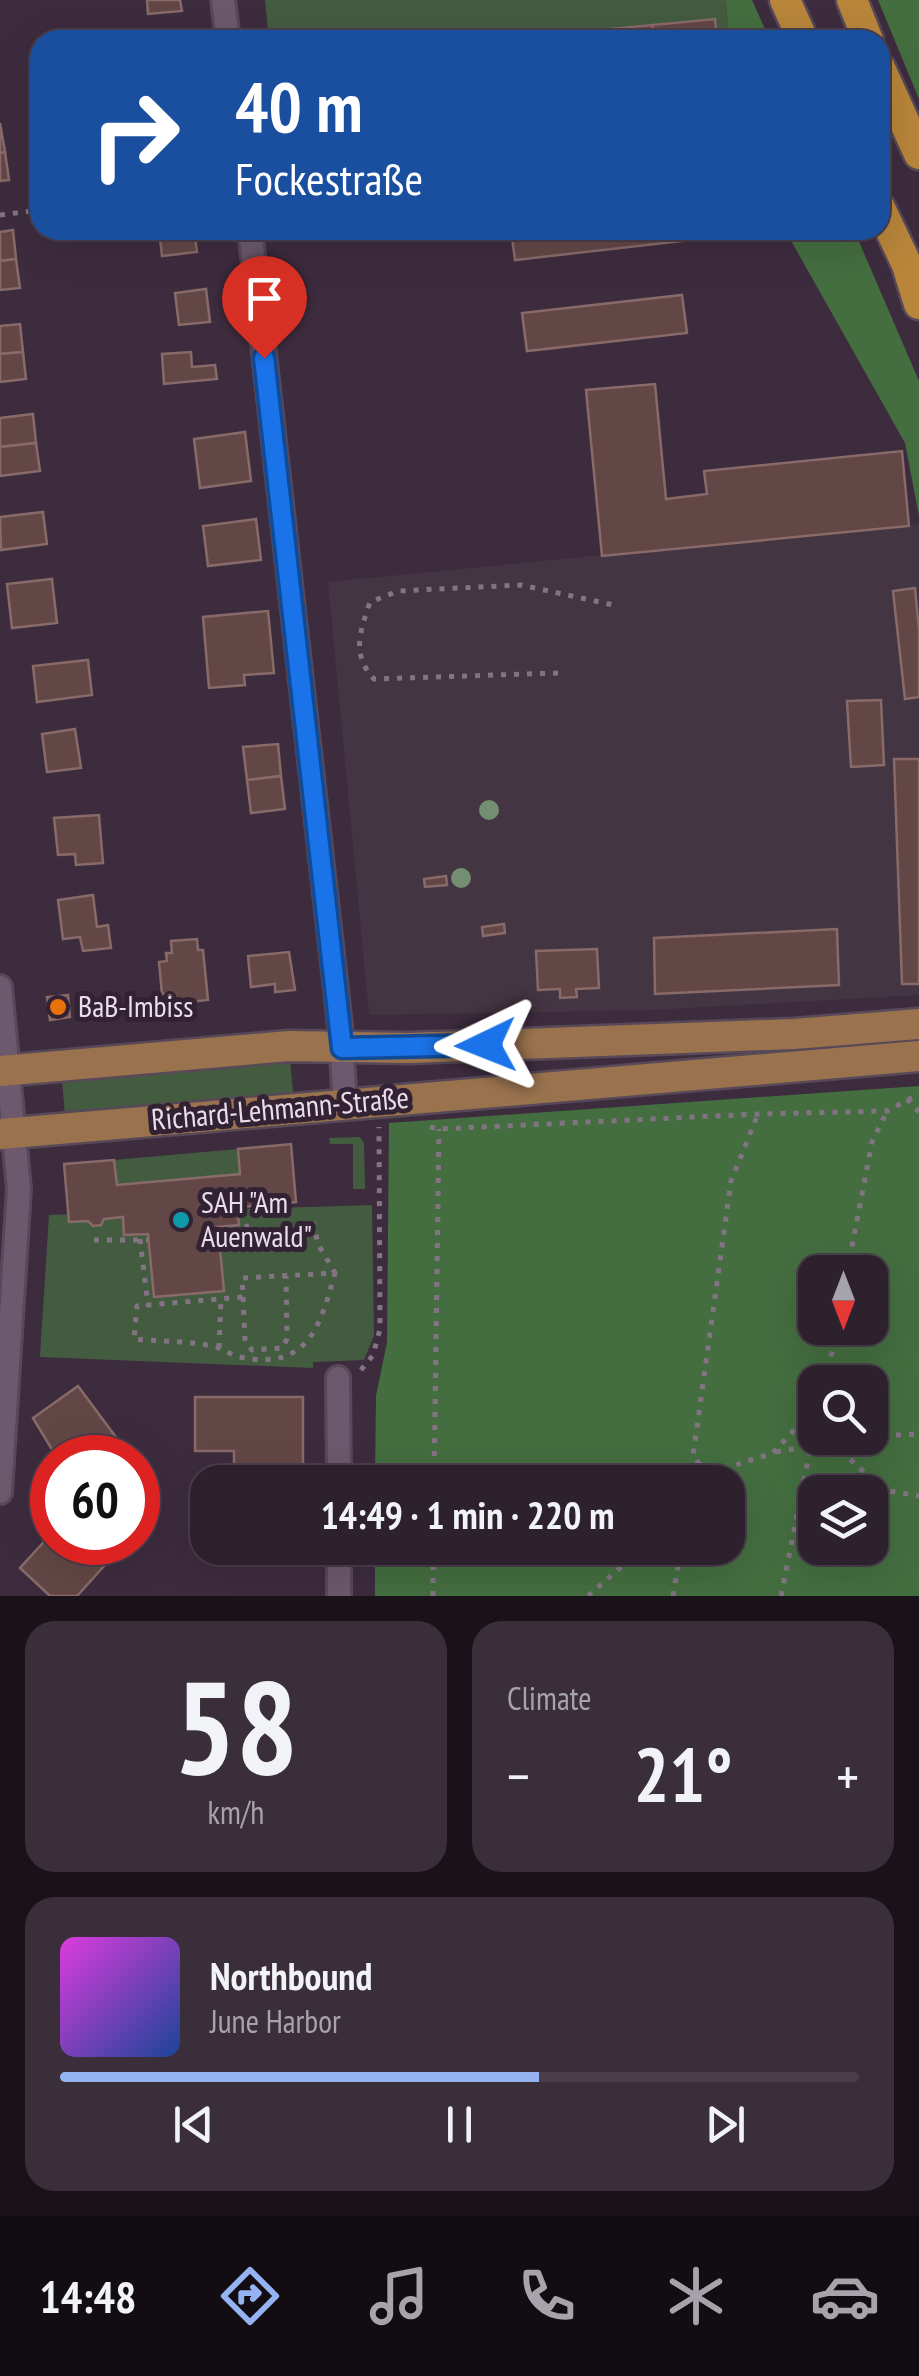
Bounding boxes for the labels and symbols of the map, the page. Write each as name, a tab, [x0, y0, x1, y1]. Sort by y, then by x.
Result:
pin	[222, 256, 307, 359]
place label: BaB-Imbiss	[78, 986, 193, 1025]
position arrow	[434, 993, 538, 1097]
marker: BaB-Imbiss	[47, 996, 69, 1018]
street label: Richard-Lehmann-Straße	[149, 1077, 410, 1138]
place label: SAH "Am Auenwald"	[201, 1182, 312, 1255]
marker: SAH "Am Auenwald"	[170, 1209, 192, 1231]
north arrow	[798, 1255, 888, 1345]
speed limit sign: 60	[30, 1435, 160, 1565]

